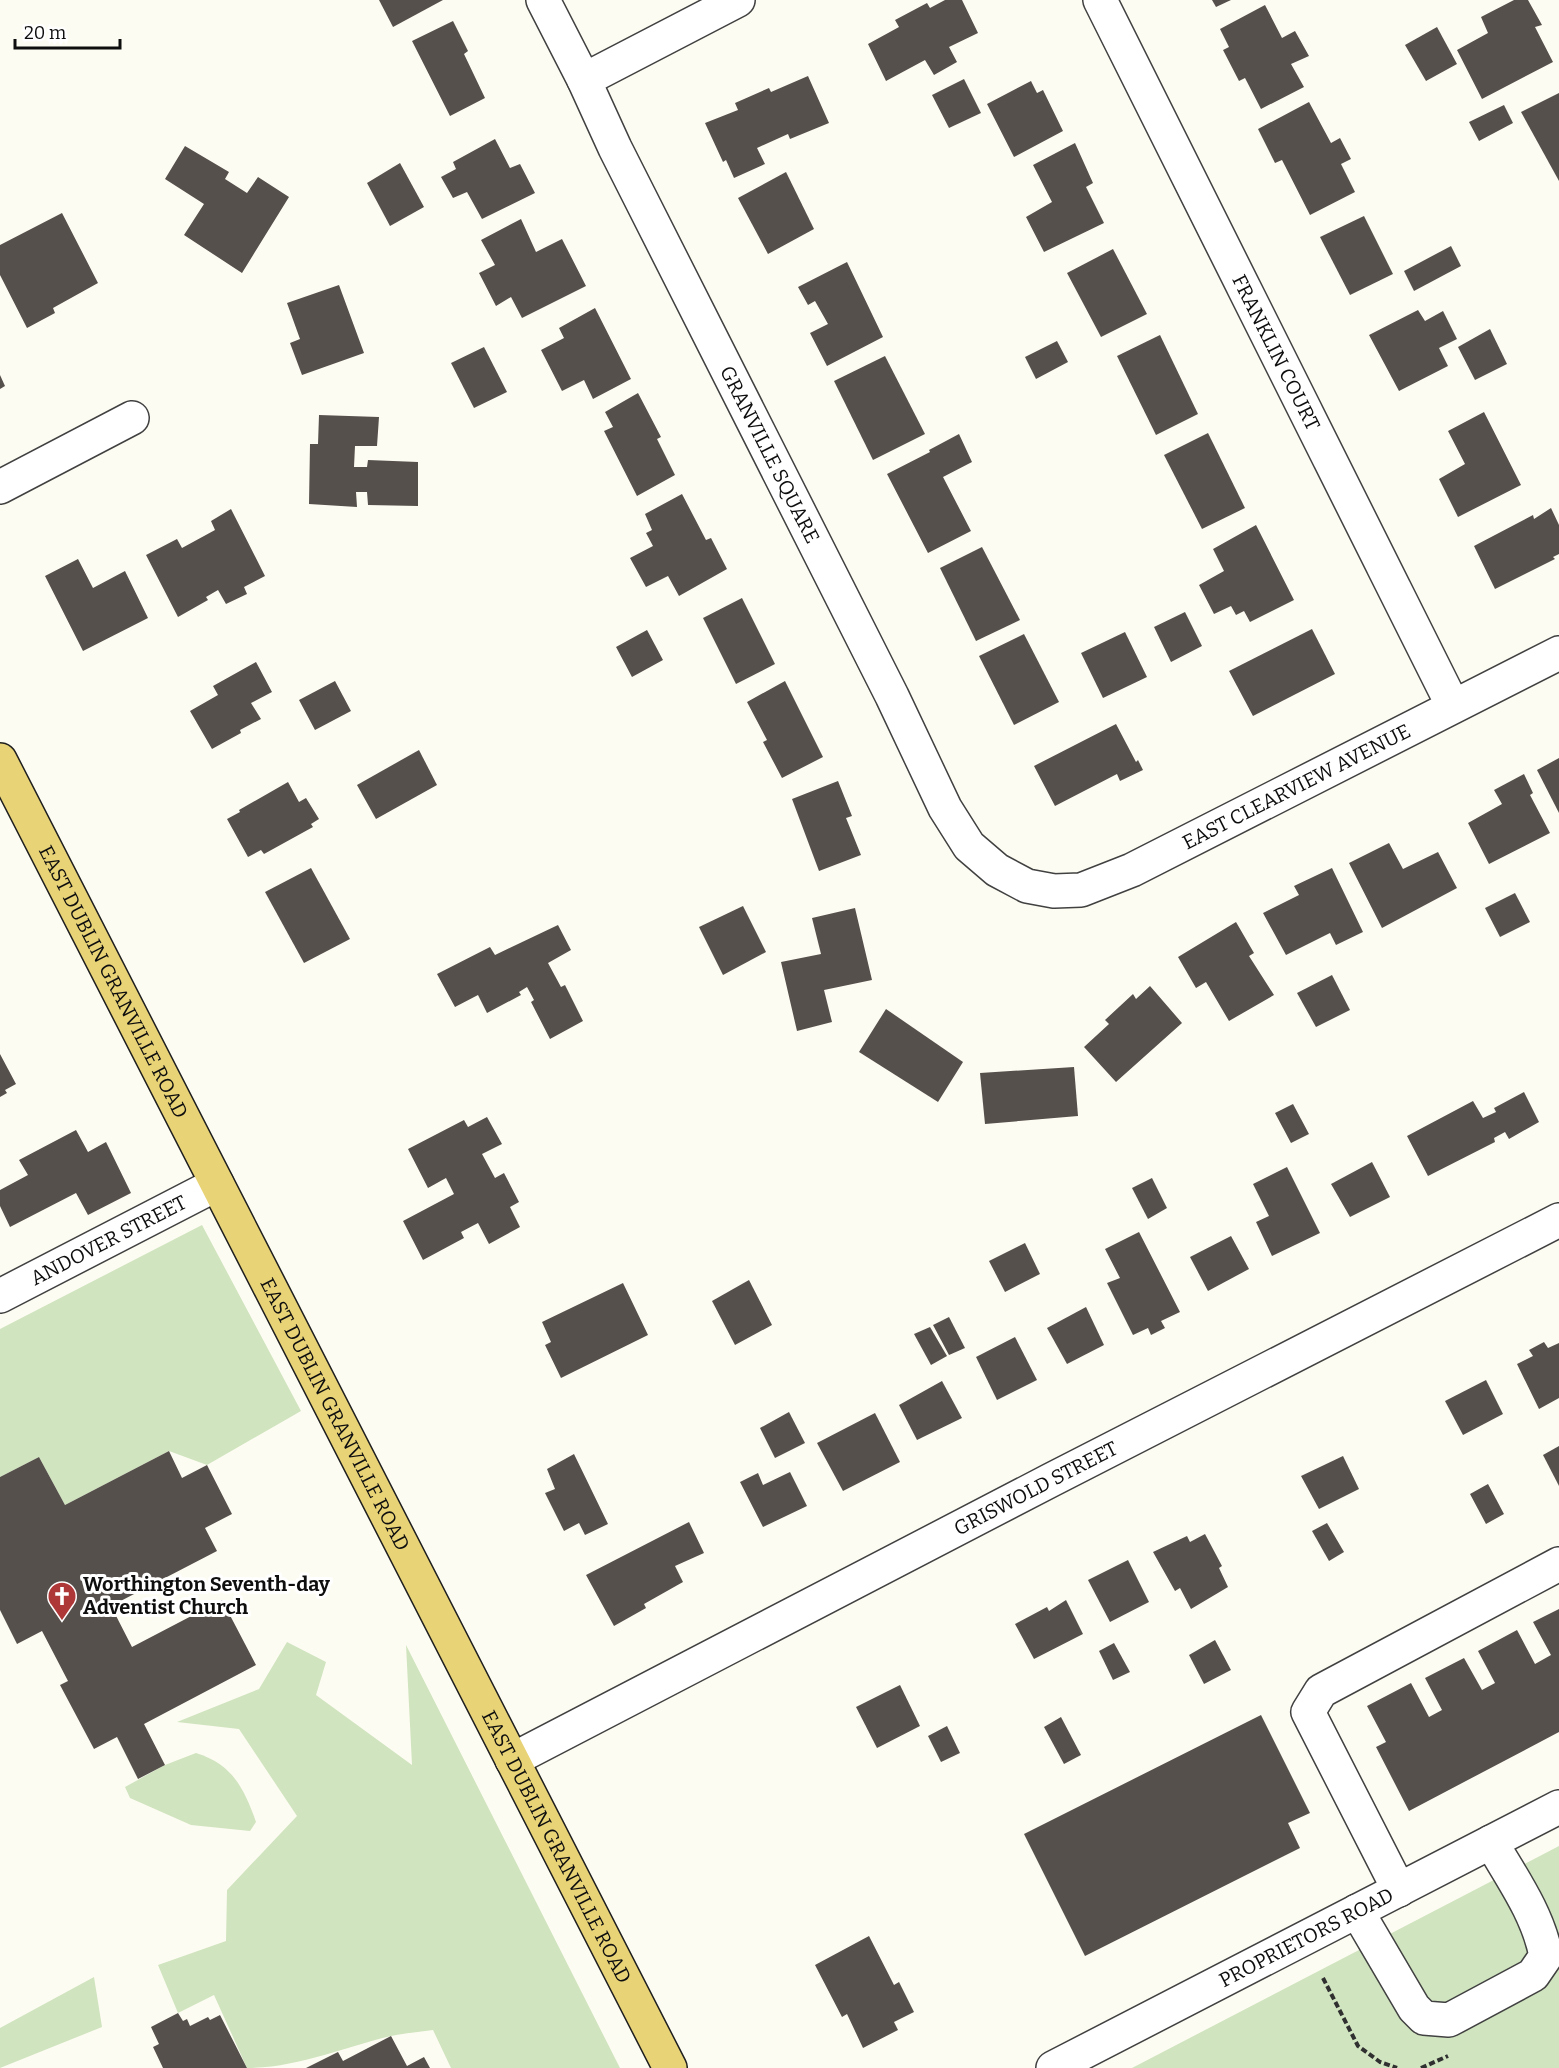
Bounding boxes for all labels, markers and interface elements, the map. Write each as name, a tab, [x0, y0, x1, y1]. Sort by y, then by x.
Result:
scale bar	[15, 12, 120, 50]
text: 20 m	[24, 22, 66, 44]
street label: FRANKLIN COURT	[1227, 271, 1325, 435]
street label: GRANVILLE SQUARE	[715, 362, 825, 547]
street label: EAST CLEARVIEW AVENUE	[1178, 719, 1414, 854]
street label: EAST DUBLIN GRANVILLE ROAD	[34, 841, 193, 1122]
street label: ANDOVER STREET	[26, 1190, 191, 1290]
street label: EAST DUBLIN GRANVILLE ROAD	[255, 1274, 415, 1555]
street label: GRISWOLD STREET	[950, 1436, 1122, 1540]
place label: Worthington Seventh-day Adventist Church	[83, 1572, 331, 1619]
church icon: Worthington Seventh-day Adventist Church	[46, 1580, 78, 1622]
street label: EAST DUBLIN GRANVILLE ROAD	[477, 1706, 636, 1987]
street label: PROPRIETORS ROAD	[1215, 1883, 1397, 1992]

